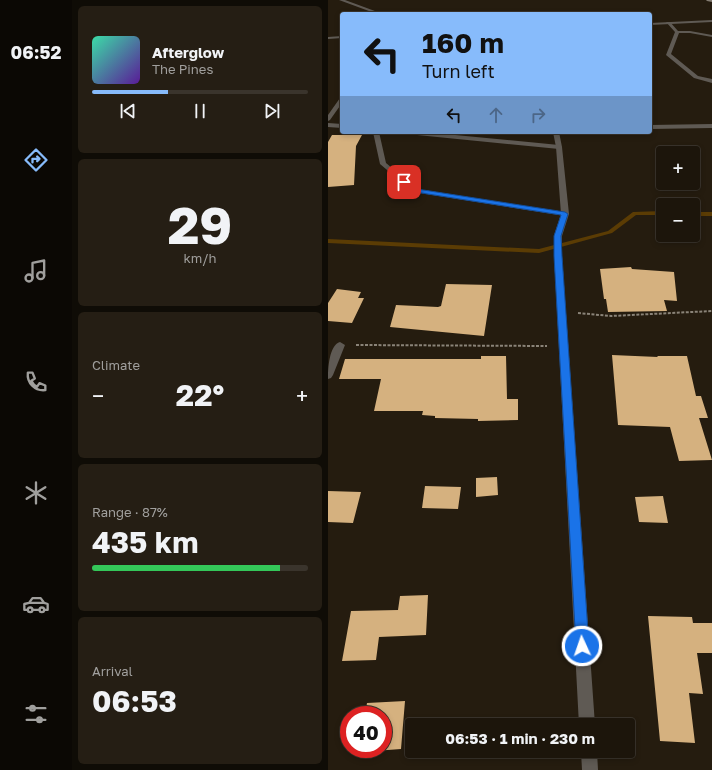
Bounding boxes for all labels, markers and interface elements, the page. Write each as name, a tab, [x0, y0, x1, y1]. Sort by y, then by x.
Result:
text: 160 m	[422, 26, 504, 59]
icon: left	[356, 28, 408, 80]
text: 06:52	[11, 41, 61, 63]
text: Afterglow	[152, 43, 224, 61]
text: Turn left	[422, 60, 495, 82]
text: The Pines	[152, 61, 213, 77]
icon: previous	[117, 100, 139, 122]
icon: pause	[189, 100, 211, 122]
icon: next	[261, 100, 283, 122]
icon: left	[443, 104, 465, 126]
icon: ahead	[485, 104, 507, 126]
icon: right	[527, 104, 549, 126]
icon: directions	[22, 146, 50, 174]
map controls	[656, 146, 700, 242]
button: +	[656, 146, 700, 190]
pin	[387, 165, 421, 199]
icon: arrive	[393, 171, 415, 193]
text: 29	[168, 193, 232, 255]
button: −	[656, 198, 700, 242]
text: km/h	[183, 250, 217, 266]
icon: music	[22, 257, 50, 285]
text: Climate	[92, 357, 140, 373]
icon: phone	[22, 368, 50, 396]
text: 22°	[176, 377, 224, 413]
text: −	[92, 382, 104, 409]
text: +	[296, 382, 308, 409]
icon: climate	[22, 479, 50, 507]
text: Range · 87%	[92, 504, 168, 520]
text: 435 km	[92, 524, 199, 560]
icon: car	[22, 590, 50, 618]
position arrow	[561, 625, 603, 667]
text: Arrival	[92, 663, 133, 679]
text: 06:53	[92, 683, 177, 719]
icon: filters	[22, 700, 50, 728]
speed limit sign: 40	[340, 706, 392, 758]
text: 06:53 · 1 min · 230 m	[445, 729, 595, 747]

